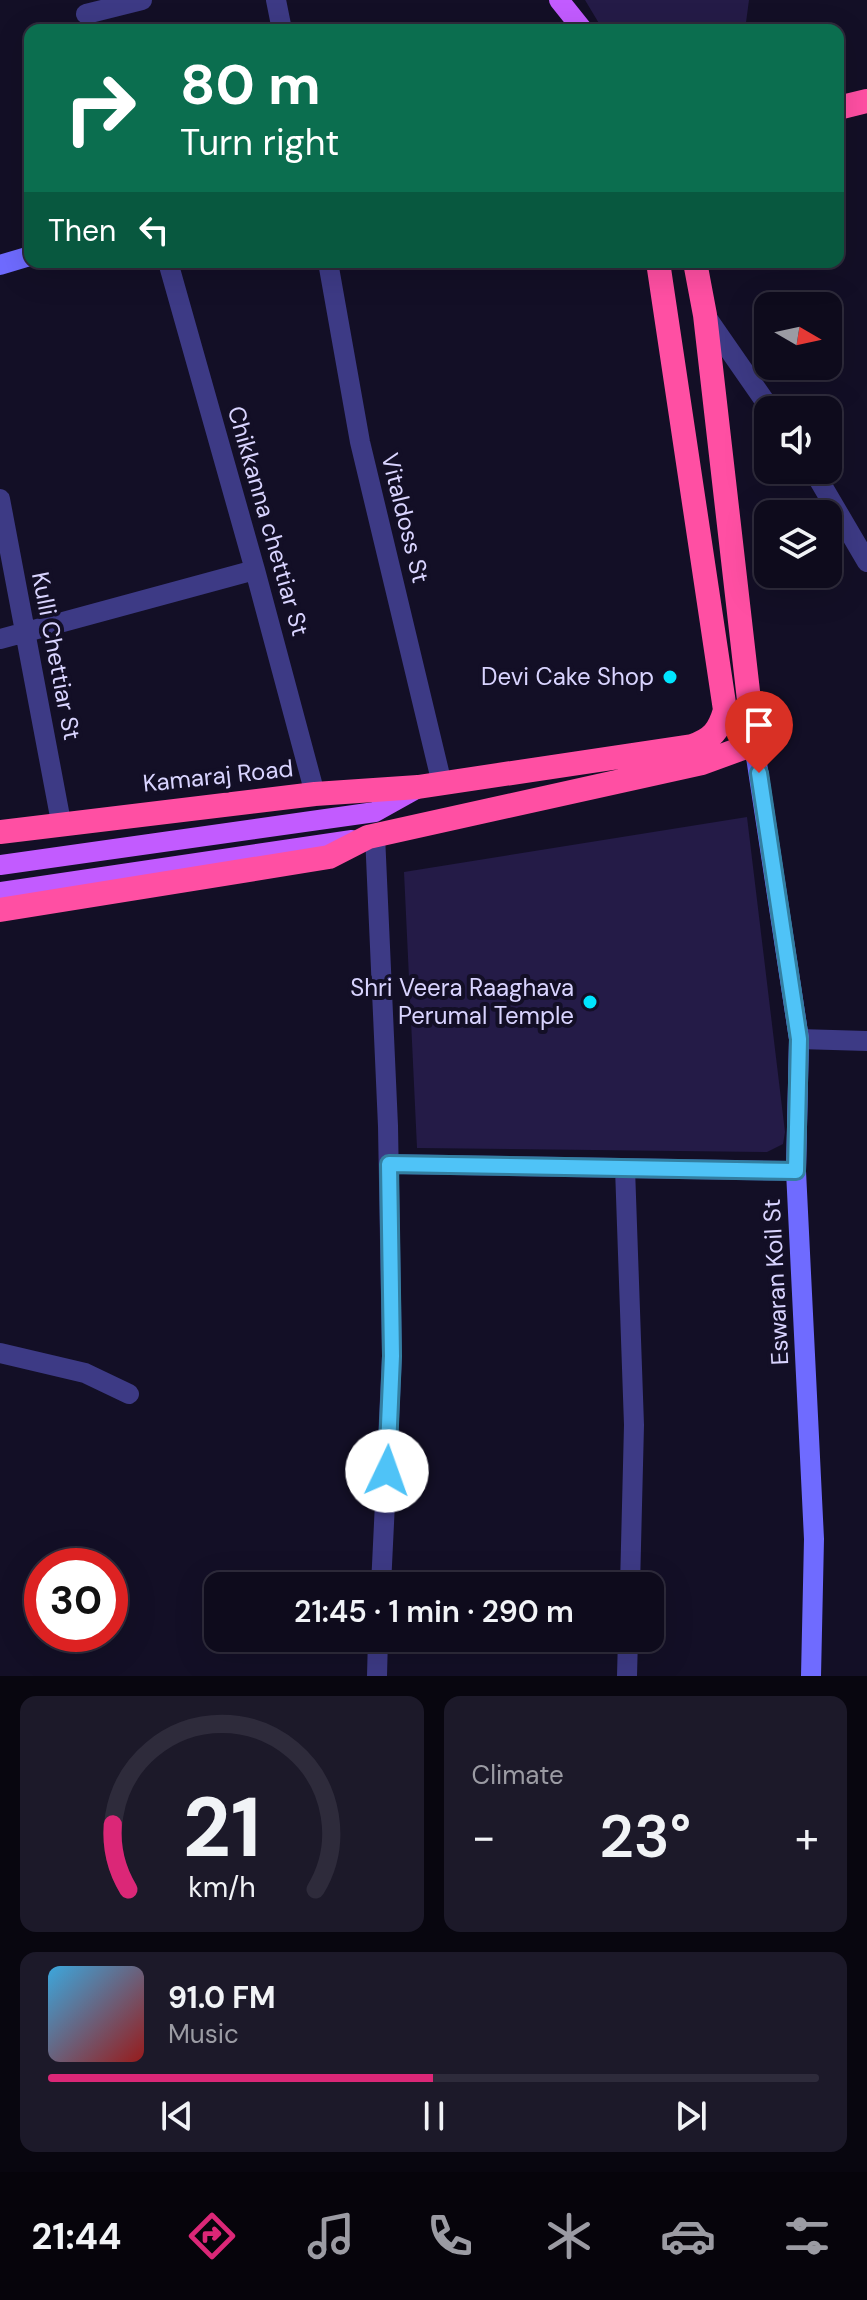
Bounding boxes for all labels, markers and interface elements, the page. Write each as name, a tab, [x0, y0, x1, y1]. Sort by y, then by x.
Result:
text: 80 m	[180, 48, 321, 121]
icon: right	[48, 56, 152, 160]
text: Turn right	[180, 119, 339, 166]
icon: left	[132, 208, 176, 252]
text: Then	[48, 211, 116, 250]
north arrow	[754, 292, 842, 380]
map controls	[754, 292, 842, 588]
button: sound	[754, 396, 842, 484]
street label: Chikkanna chettiar St	[221, 402, 316, 639]
street label: Vitaldoss St	[374, 450, 437, 586]
button: layers	[754, 500, 842, 588]
street label: Kulli Chettiar St	[25, 569, 88, 743]
place label: Devi Cake Shop	[481, 661, 654, 692]
marker: Devi Cake Shop	[661, 668, 679, 686]
pin	[725, 691, 793, 773]
icon: arrive	[737, 703, 781, 747]
street label: Kamaraj Road	[141, 752, 295, 799]
place label: Shri Veera Raaghava Perumal Temple	[350, 972, 574, 1031]
marker: Shri Veera Raaghava Perumal Temple	[581, 993, 599, 1011]
street label: Eswaran Koil St	[756, 1198, 795, 1366]
position arrow	[345, 1429, 429, 1513]
speed limit sign: 30	[24, 1548, 128, 1652]
text: 21:45 · 1 min · 290 m	[294, 1592, 574, 1631]
text: Climate	[472, 1758, 564, 1792]
text: 21	[183, 1773, 261, 1882]
text: 23°	[599, 1797, 691, 1876]
text: −	[472, 1808, 496, 1866]
text: +	[795, 1808, 819, 1866]
text: km/h	[188, 1869, 256, 1906]
text: 91.0 FM	[168, 1978, 276, 2017]
text: Music	[168, 2017, 239, 2051]
icon: previous	[155, 2094, 199, 2138]
icon: pause	[412, 2094, 456, 2138]
icon: next	[669, 2094, 713, 2138]
icon: directions	[184, 2208, 240, 2264]
icon: music	[303, 2208, 359, 2264]
icon: phone	[422, 2208, 478, 2264]
icon: climate	[541, 2208, 597, 2264]
icon: car	[660, 2208, 716, 2264]
icon: filters	[779, 2208, 835, 2264]
text: 21:44	[32, 2213, 121, 2260]

